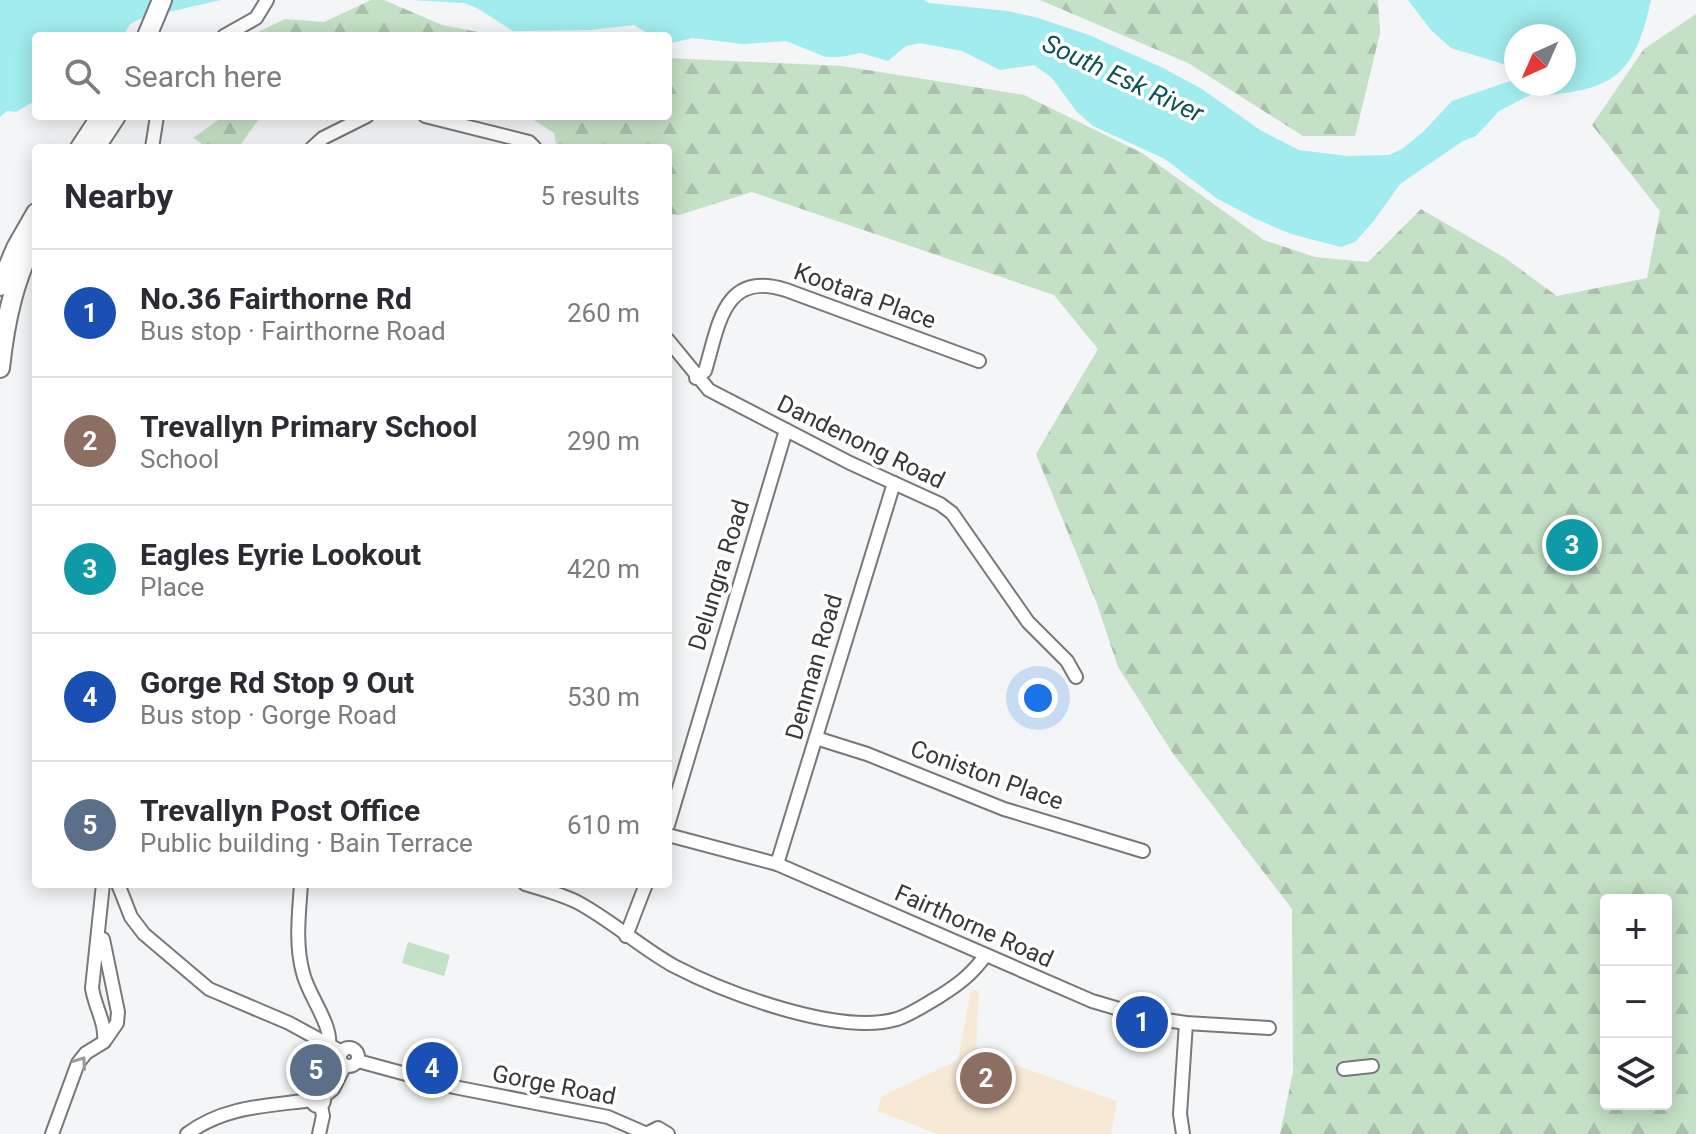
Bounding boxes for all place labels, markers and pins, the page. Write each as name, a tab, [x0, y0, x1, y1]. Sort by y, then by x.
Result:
pin: 3	[1546, 515, 1598, 575]
pin: 1	[1116, 992, 1168, 1052]
pin: 4	[406, 1038, 458, 1098]
pin: 5	[290, 1040, 342, 1100]
pin: 2	[960, 1048, 1012, 1108]

